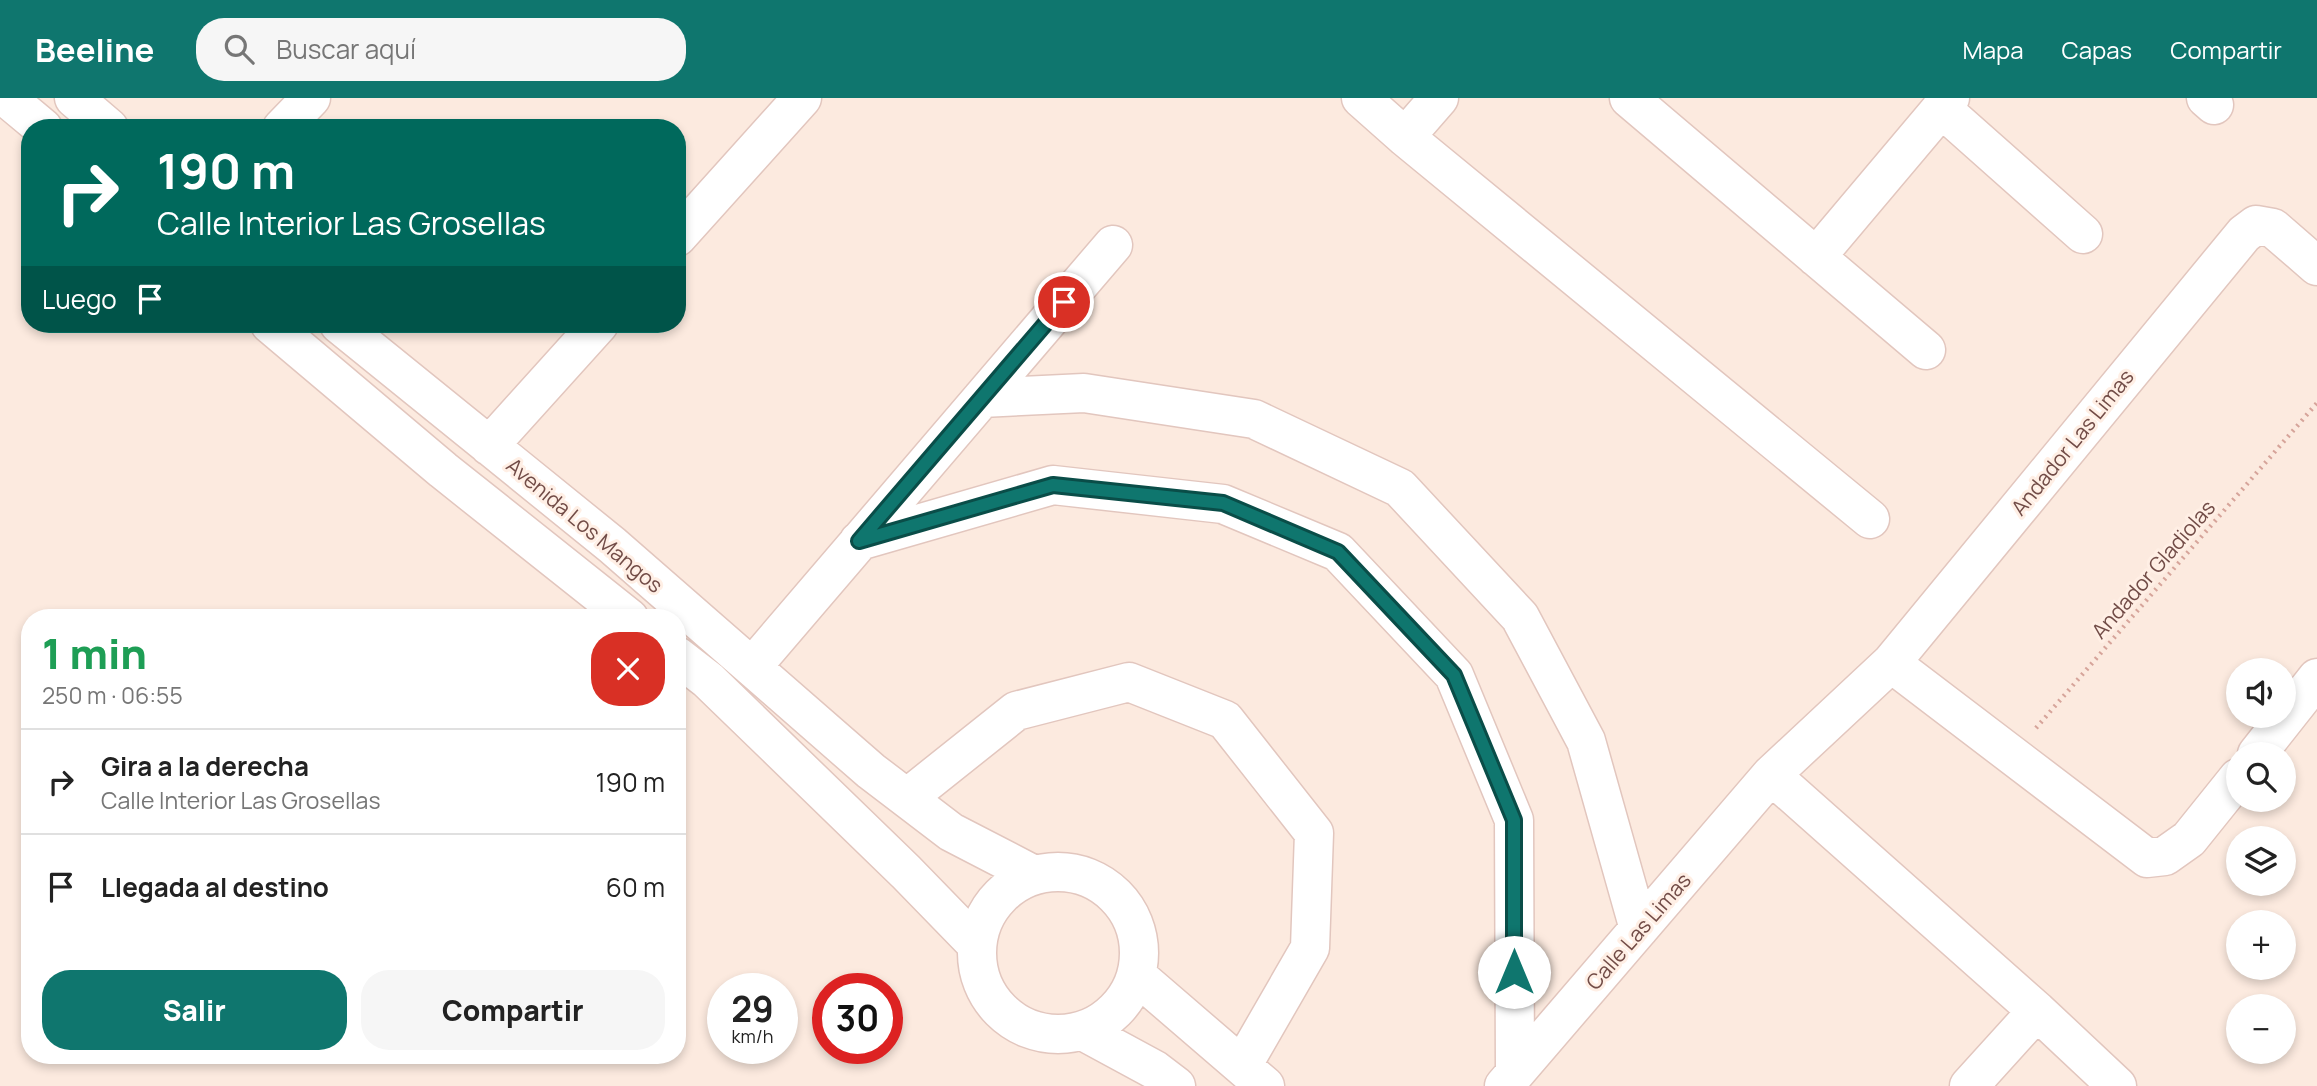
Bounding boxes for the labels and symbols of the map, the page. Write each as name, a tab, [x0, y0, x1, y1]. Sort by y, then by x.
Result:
pin	[1034, 272, 1094, 332]
street label: Andador Las Limas	[2004, 363, 2140, 521]
street label: Avenida Los Mangos	[501, 451, 669, 599]
street label: Andador Gladiolas	[2085, 494, 2221, 644]
street label: Calle Las Limas	[1579, 866, 1697, 996]
position arrow	[1477, 935, 1551, 1009]
speed limit sign: 30	[812, 973, 903, 1064]

